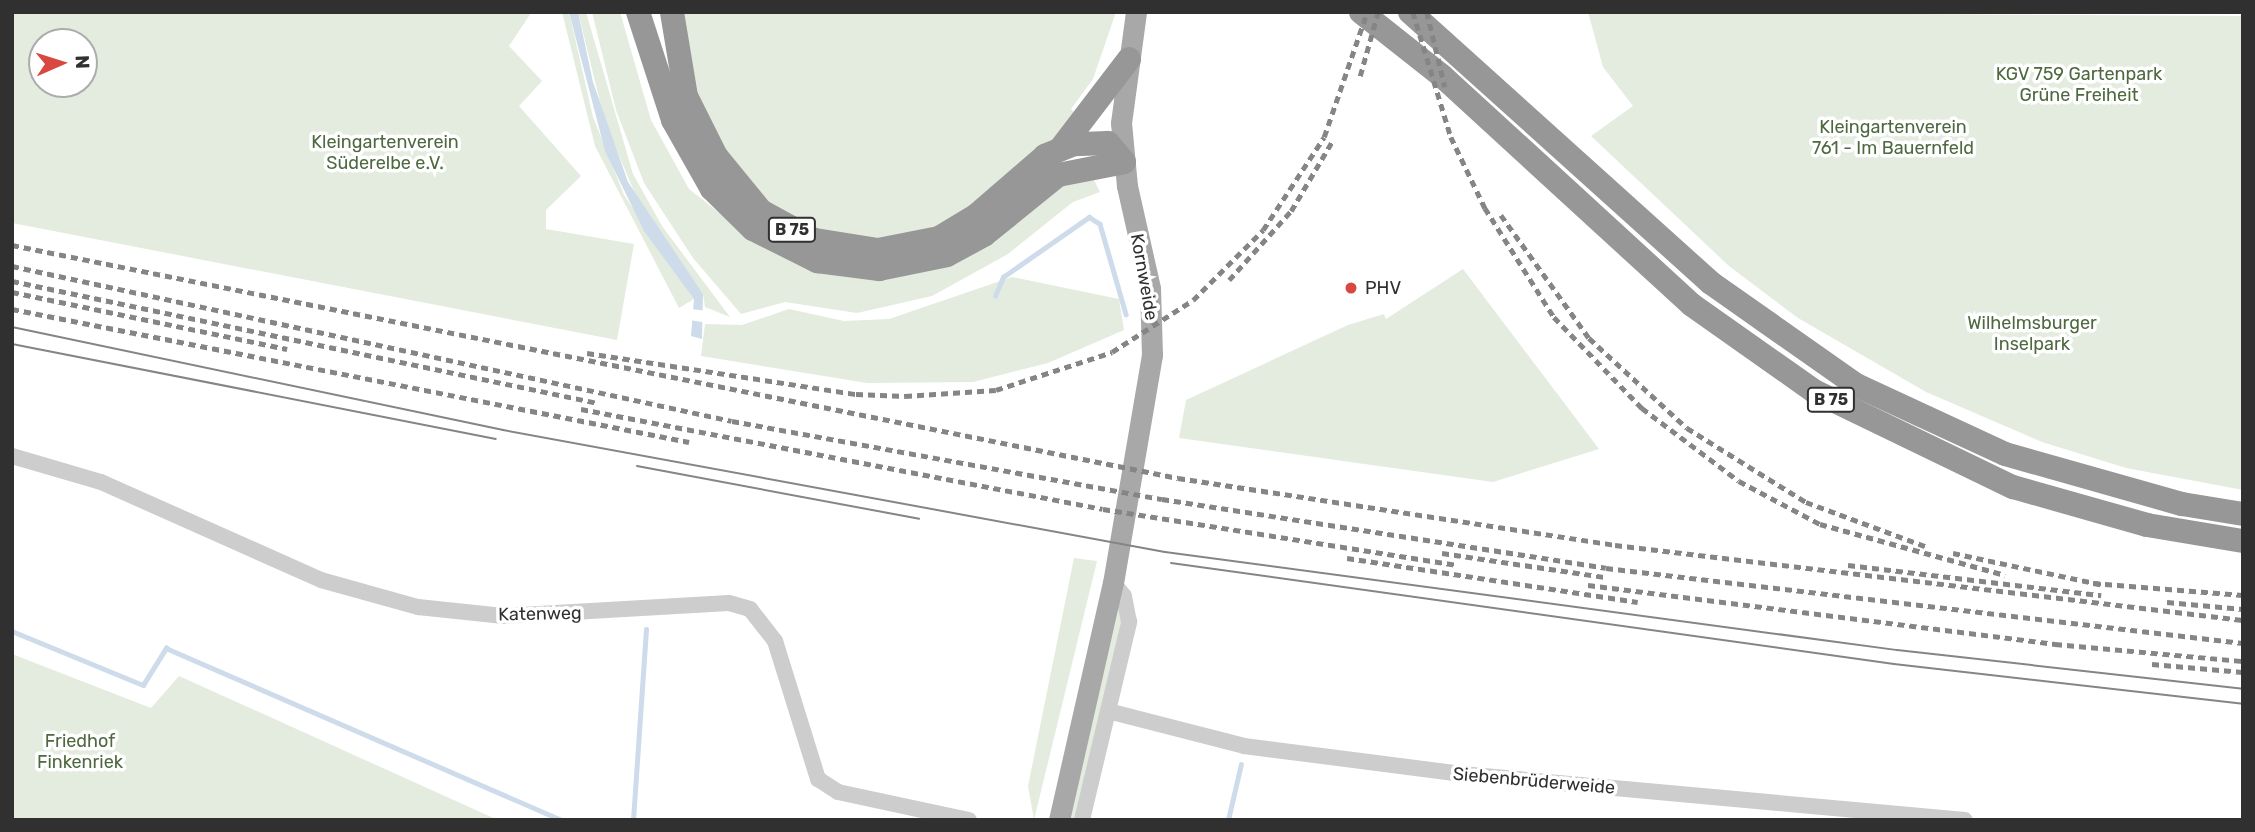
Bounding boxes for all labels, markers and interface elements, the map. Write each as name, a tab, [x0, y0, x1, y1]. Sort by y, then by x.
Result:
north arrow	[28, 28, 98, 98]
text: N	[71, 55, 94, 69]
park label: KGV 759 Gartenpark Grüne Freiheit	[1995, 64, 2163, 106]
park label: Kleingartenverein 761 - Im Bauernfeld	[1812, 117, 1974, 160]
park label: Kleingartenverein Süderelbe e.V.	[311, 132, 459, 174]
road number: B 75	[768, 218, 816, 242]
street label: Kornweide	[1126, 232, 1162, 322]
place label: PHV	[1365, 277, 1401, 299]
marker: PHV	[1343, 280, 1359, 296]
park label: Wilhelmsburger Inselpark	[1967, 313, 2097, 356]
road number: B 75	[1806, 388, 1856, 412]
street label: Katenweg	[498, 602, 582, 626]
park label: Friedhof Finkenriek	[37, 731, 123, 774]
street label: Siebenbrüderweide	[1452, 763, 1616, 799]

